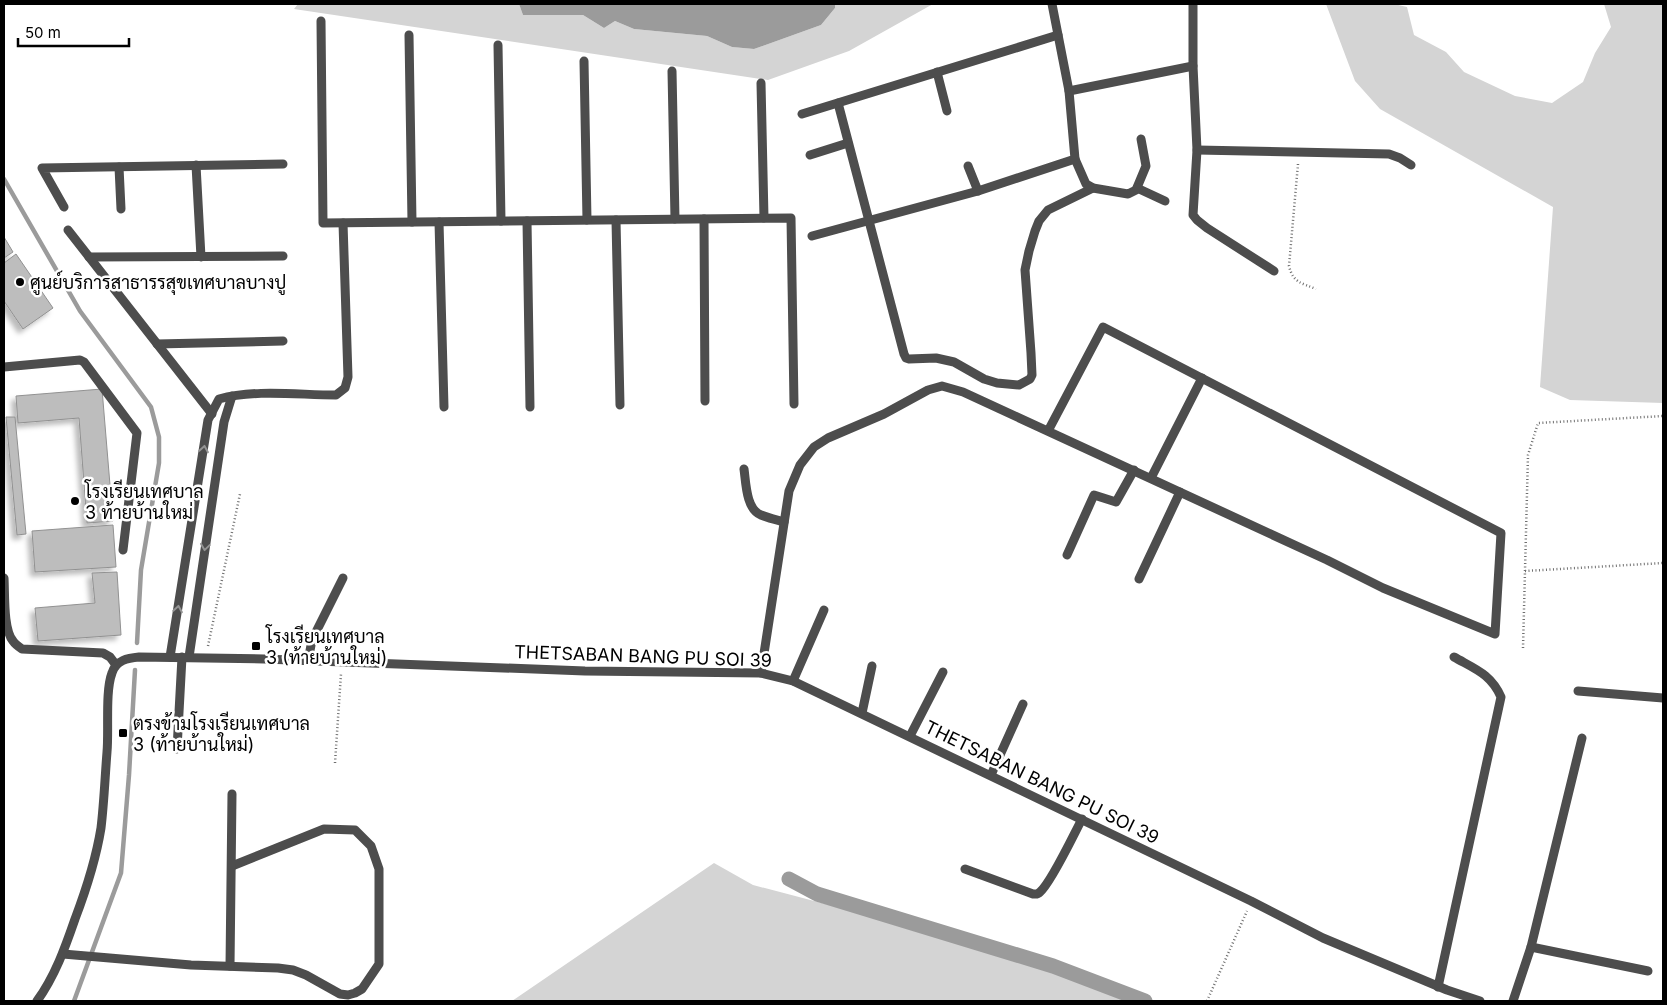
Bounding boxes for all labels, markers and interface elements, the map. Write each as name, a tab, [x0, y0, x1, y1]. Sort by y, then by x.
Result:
scale bar	[18, 15, 129, 47]
text: 50 m	[25, 23, 61, 42]
place label: ศูนย์บริการสาธารรสุขเทศบาลบางปู	[30, 270, 286, 296]
marker: ศูนย์บริการสาธารรสุขเทศบาลบางปู	[14, 276, 26, 288]
one-way arrow	[198, 444, 208, 453]
place label: โรงเรียนเทศบาล 3 ท้ายบ้านใหม่	[84, 479, 204, 523]
marker: โรงเรียนเทศบาล 3 ท้ายบ้านใหม่	[69, 495, 81, 507]
one-way arrow	[201, 542, 211, 551]
one-way arrow	[172, 605, 182, 613]
place label: โรงเรียนเทศบาล 3 (ท้ายบ้านใหม่)	[265, 624, 387, 668]
marker: โรงเรียนเทศบาล 3 (ท้ายบ้านใหม่)	[250, 640, 262, 652]
street label: THETSABAN BANG PU SOI 39	[514, 641, 772, 671]
place label: ตรงข้ามโรงเรียนเทศบาล 3 (ท้ายบ้านใหม่)	[133, 711, 310, 755]
street label: THETSABAN BANG PU SOI 39	[921, 716, 1163, 848]
marker: ตรงข้ามโรงเรียนเทศบาล 3 (ท้ายบ้านใหม่)	[117, 727, 129, 739]

